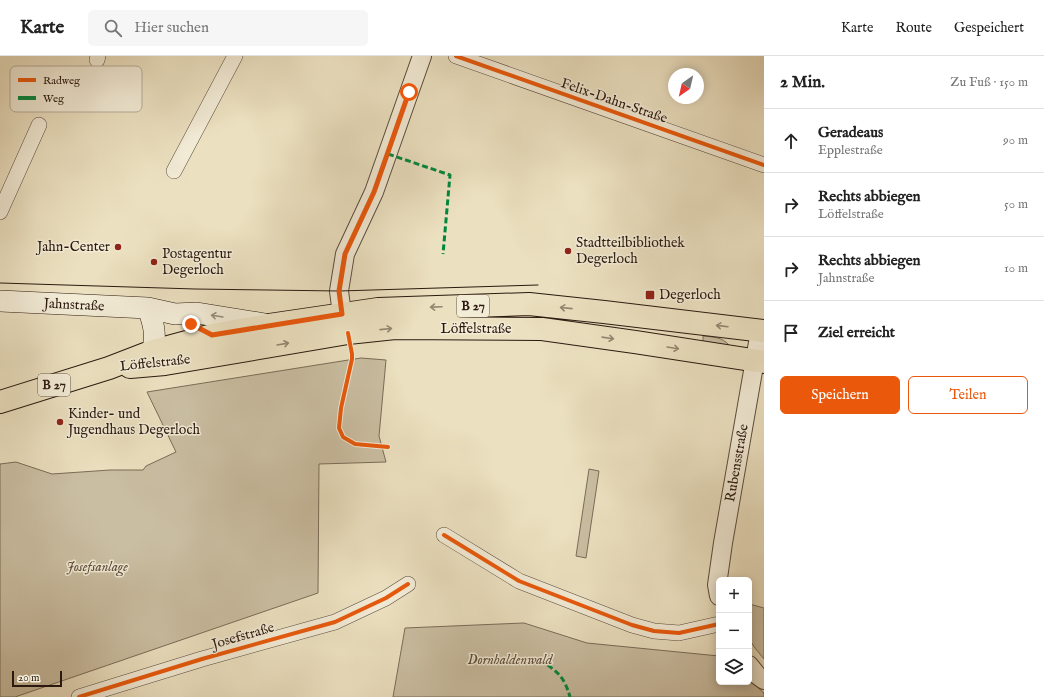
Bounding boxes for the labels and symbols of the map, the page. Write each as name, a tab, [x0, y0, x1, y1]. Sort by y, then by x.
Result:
legend	[10, 66, 142, 112]
north arrow	[668, 68, 704, 104]
text: Radweg	[43, 74, 81, 88]
street label: Felix-Dahn-Straße	[558, 74, 670, 128]
route start	[400, 83, 418, 101]
text: Weg	[43, 92, 65, 106]
place label: Stadtteilbibliothek Degerloch	[576, 234, 685, 268]
place label: Jahn-Center	[35, 238, 110, 256]
marker: Jahn-Center	[113, 242, 123, 252]
place label: Postagentur Degerloch	[162, 245, 232, 279]
marker: Stadtteilbibliothek Degerloch	[563, 246, 573, 256]
marker: Postagentur Degerloch	[149, 257, 159, 267]
place label: Degerloch	[659, 286, 721, 304]
marker: Degerloch	[644, 289, 656, 301]
street label: Jahnstraße	[41, 294, 105, 316]
road number: B 27	[457, 295, 489, 317]
one-way arrow	[430, 304, 443, 311]
one-way arrow	[560, 304, 573, 312]
one-way arrow	[211, 312, 224, 320]
route end	[182, 315, 200, 333]
street label: Löffelstraße	[441, 320, 512, 338]
one-way arrow	[716, 322, 729, 330]
one-way arrow	[379, 325, 392, 332]
one-way arrow	[601, 334, 614, 342]
one-way arrow	[276, 340, 289, 348]
one-way arrow	[666, 344, 679, 352]
street label: Löffelstraße	[119, 350, 192, 376]
road number: B 27	[38, 374, 70, 396]
place label: Kinder- und Jugendhaus Degerloch	[66, 405, 200, 439]
marker: Kinder- und Jugendhaus Degerloch	[55, 417, 65, 427]
street label: Rubensstraße	[721, 422, 753, 503]
park label: Josefsanlage	[66, 558, 128, 577]
street label: Josefstraße	[208, 618, 277, 654]
park label: Dornhaldenwald	[468, 651, 554, 669]
scale bar	[12, 669, 62, 688]

